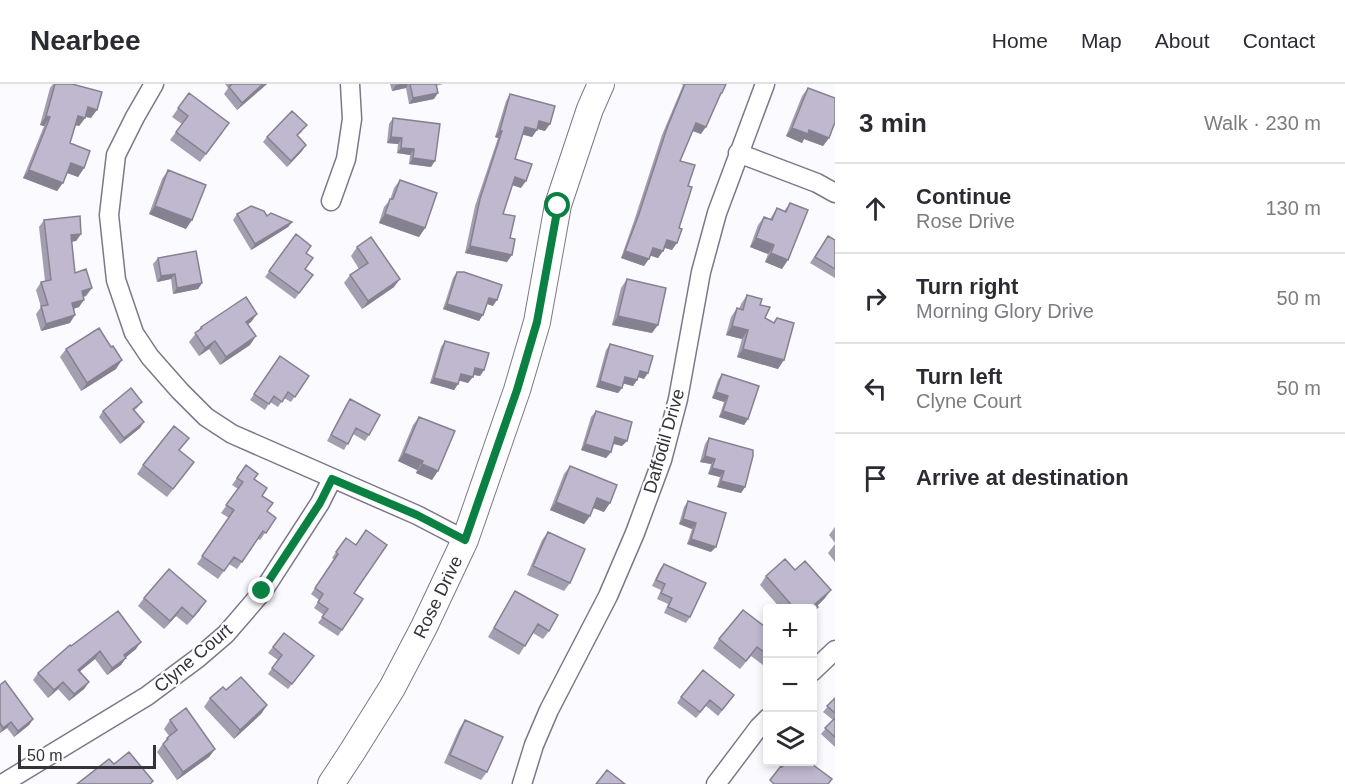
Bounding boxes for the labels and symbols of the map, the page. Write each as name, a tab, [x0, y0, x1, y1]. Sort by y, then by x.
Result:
route start	[544, 192, 570, 218]
street label: Daffodil Drive	[640, 386, 688, 496]
street label: Rose Drive	[409, 553, 467, 641]
route end	[248, 577, 274, 603]
street label: Clyne Court	[150, 620, 236, 696]
scale bar	[18, 742, 156, 770]

